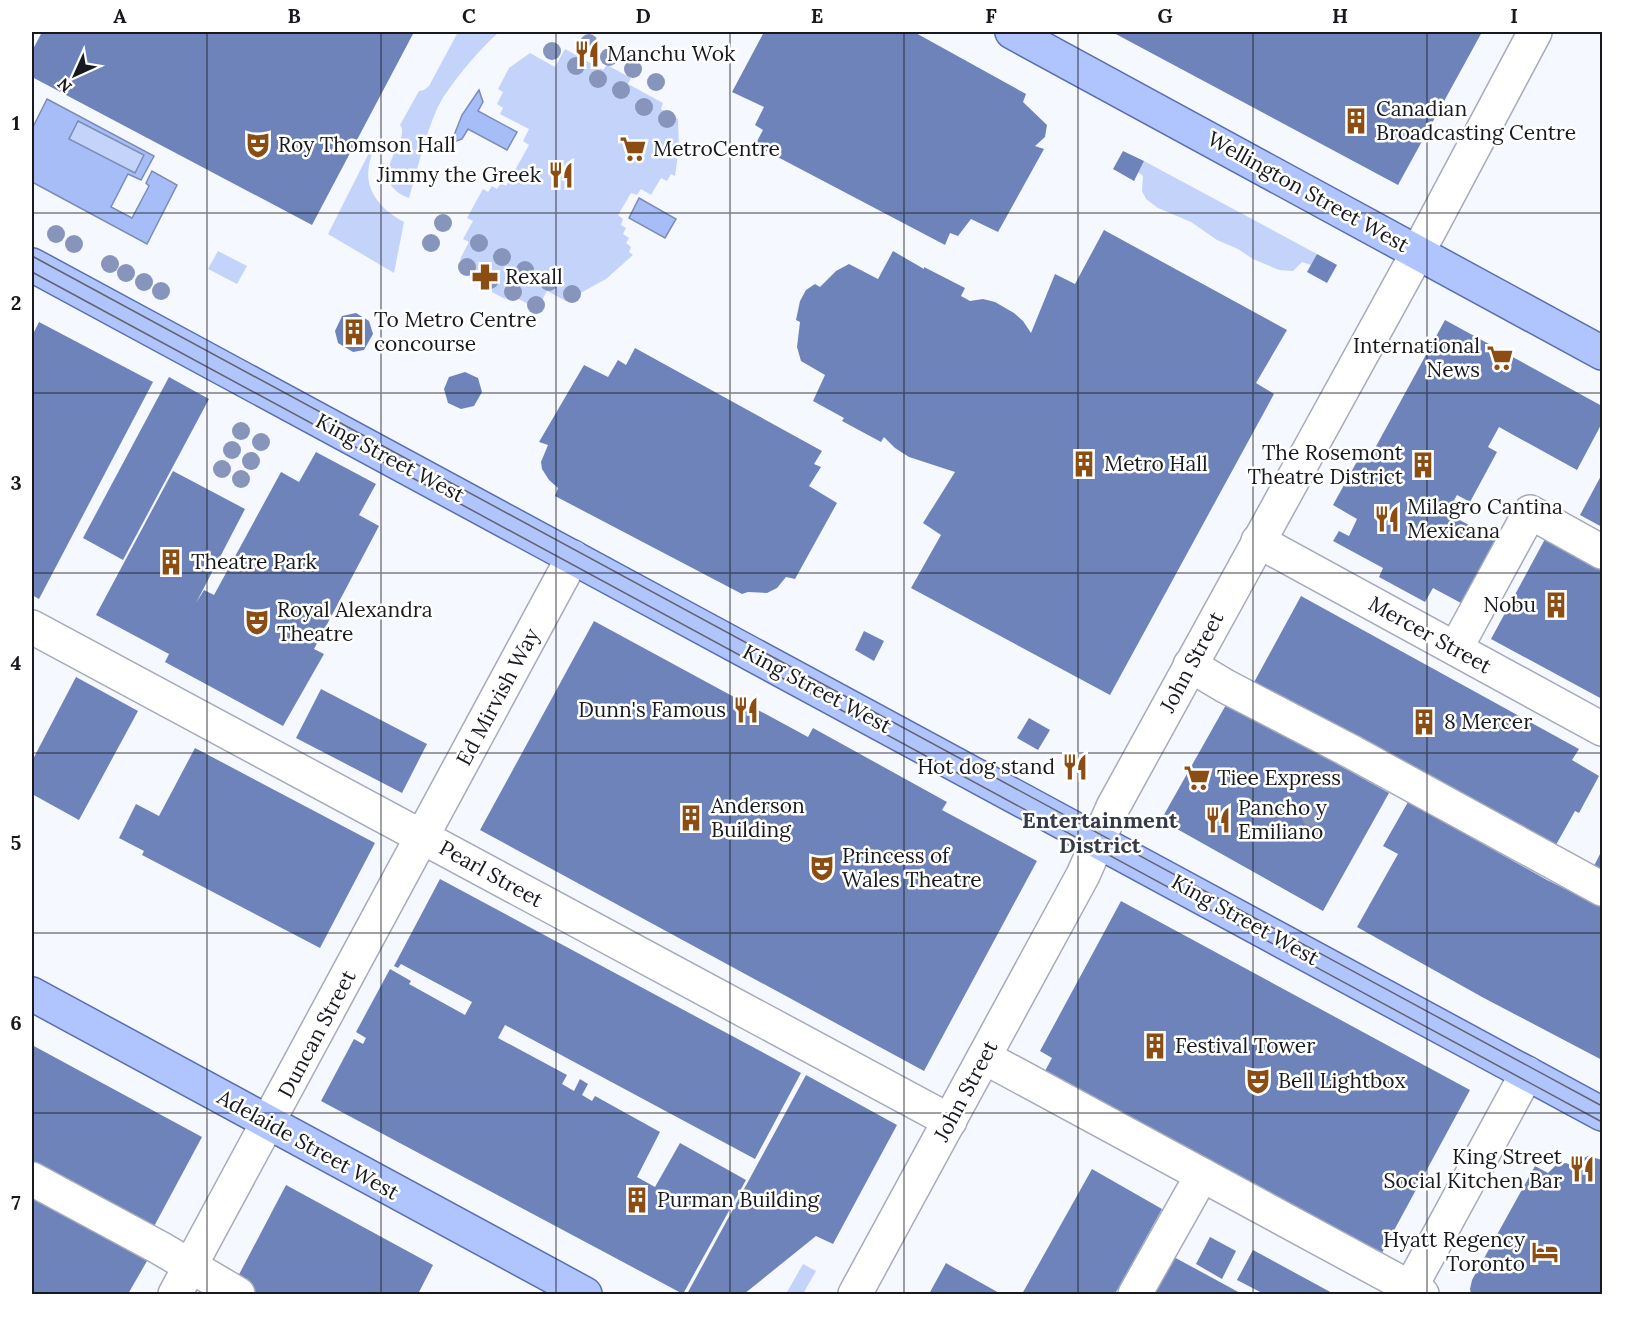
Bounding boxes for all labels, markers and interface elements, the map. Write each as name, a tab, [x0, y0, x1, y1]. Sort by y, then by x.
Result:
text: A	[113, 3, 127, 28]
text: B	[287, 3, 301, 28]
text: C	[462, 3, 476, 28]
text: D	[635, 3, 651, 28]
text: E	[811, 3, 823, 28]
text: F	[985, 3, 997, 28]
text: G	[1157, 3, 1173, 28]
text: H	[1332, 3, 1348, 28]
text: I	[1510, 3, 1518, 28]
restaurant icon: Manchu Wok	[572, 39, 602, 69]
place label: Manchu Wok	[607, 40, 736, 67]
north arrow	[45, 45, 105, 105]
text: N	[53, 74, 76, 97]
place label: Canadian Broadcasting Centre	[1376, 95, 1576, 146]
building icon: Canadian Broadcasting Centre	[1341, 106, 1371, 136]
text: 1	[12, 110, 20, 135]
street label: Wellington Street West	[1203, 125, 1414, 259]
theatre icon: Roy Thomson Hall	[243, 130, 273, 160]
place label: Roy Thomson Hall	[278, 131, 456, 158]
supermarket icon: MetroCentre	[618, 134, 648, 164]
place label: MetroCentre	[653, 135, 780, 162]
restaurant icon: Jimmy the Greek	[546, 160, 576, 190]
place label: Jimmy the Greek	[376, 161, 542, 188]
pharmacy icon: Rexall	[470, 262, 500, 292]
place label: Rexall	[505, 263, 563, 290]
text: 2	[11, 290, 21, 315]
place label: To Metro Centre concourse	[374, 306, 537, 357]
building icon: To Metro Centre concourse	[339, 317, 369, 347]
place label: International News	[1353, 332, 1480, 383]
supermarket icon: International News	[1485, 343, 1515, 373]
street label: King Street West	[311, 407, 470, 508]
place label: The Rosemont Theatre District	[1247, 439, 1404, 490]
building icon: Metro Hall	[1069, 449, 1099, 479]
place label: Metro Hall	[1104, 450, 1208, 477]
building icon: The Rosemont Theatre District	[1408, 450, 1438, 480]
text: 3	[10, 470, 22, 495]
place label: Milagro Cantina Mexicana	[1407, 493, 1563, 544]
restaurant icon: Milagro Cantina Mexicana	[1372, 504, 1402, 534]
building icon: Theatre Park	[156, 547, 186, 577]
place label: Theatre Park	[191, 548, 317, 575]
street label: Mercer Street	[1364, 590, 1497, 680]
building icon: Nobu	[1541, 590, 1571, 620]
place label: Nobu	[1483, 591, 1536, 618]
place label: Royal Alexandra Theatre	[277, 596, 433, 647]
street label: John Street	[1153, 606, 1230, 718]
theatre icon: Royal Alexandra Theatre	[242, 607, 272, 637]
street label: Ed Mirvish Way	[450, 623, 545, 770]
street label: King Street West	[738, 638, 897, 739]
text: 4	[11, 650, 22, 675]
restaurant icon: Dunn's Famous	[731, 695, 761, 725]
place label: Dunn's Famous	[578, 696, 726, 723]
building icon: 8 Mercer	[1409, 707, 1439, 737]
place label: 8 Mercer	[1444, 708, 1532, 735]
restaurant icon: Hot dog stand	[1060, 752, 1090, 782]
place label: Hot dog stand	[917, 753, 1055, 780]
supermarket icon: Tiee Express	[1182, 763, 1212, 793]
place label: Tiee Express	[1217, 764, 1341, 791]
place label: Anderson Building	[710, 792, 805, 843]
place label: Pancho y Emiliano	[1238, 794, 1327, 845]
building icon: Anderson Building	[676, 803, 706, 833]
restaurant icon: Pancho y Emiliano	[1203, 805, 1233, 835]
district label: Entertainment District	[1022, 806, 1179, 859]
text: 5	[11, 830, 22, 855]
street label: Pearl Street	[435, 834, 549, 914]
place label: Princess of Wales Theatre	[842, 842, 982, 893]
theatre icon: Princess of Wales Theatre	[807, 853, 837, 883]
street label: King Street West	[1167, 868, 1324, 972]
street label: Duncan Street	[272, 965, 362, 1102]
text: 6	[10, 1010, 22, 1035]
building icon: Festival Tower	[1140, 1031, 1170, 1061]
place label: Festival Tower	[1175, 1032, 1315, 1059]
street label: John Street	[927, 1035, 1004, 1147]
theatre icon: Bell Lightbox	[1243, 1066, 1273, 1096]
place label: Bell Lightbox	[1278, 1067, 1406, 1094]
street label: Adelaide Street West	[212, 1083, 404, 1206]
place label: King Street Social Kitchen Bar	[1384, 1143, 1563, 1194]
restaurant icon: King Street Social Kitchen Bar	[1567, 1154, 1597, 1184]
building icon: Purman Building	[622, 1185, 652, 1215]
place label: Purman Building	[657, 1186, 820, 1213]
text: 7	[11, 1190, 21, 1215]
place label: Hyatt Regency Toronto	[1383, 1226, 1525, 1277]
hotel icon: Hyatt Regency Toronto	[1530, 1237, 1560, 1267]

